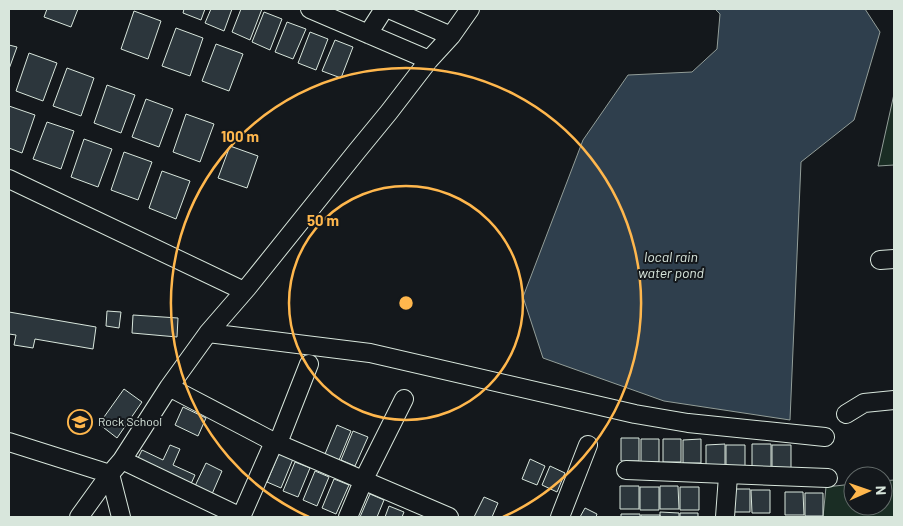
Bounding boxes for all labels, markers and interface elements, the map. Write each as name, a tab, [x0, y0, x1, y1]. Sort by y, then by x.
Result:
text: 100 m	[221, 127, 259, 145]
text: 50 m	[307, 211, 339, 229]
water label: local rain water pond	[638, 248, 705, 281]
centre of rings	[397, 294, 415, 312]
school or university icon: Rock School	[67, 409, 93, 435]
place label: Rock School	[98, 414, 162, 428]
north arrow	[843, 466, 893, 516]
text: N	[873, 486, 890, 495]

